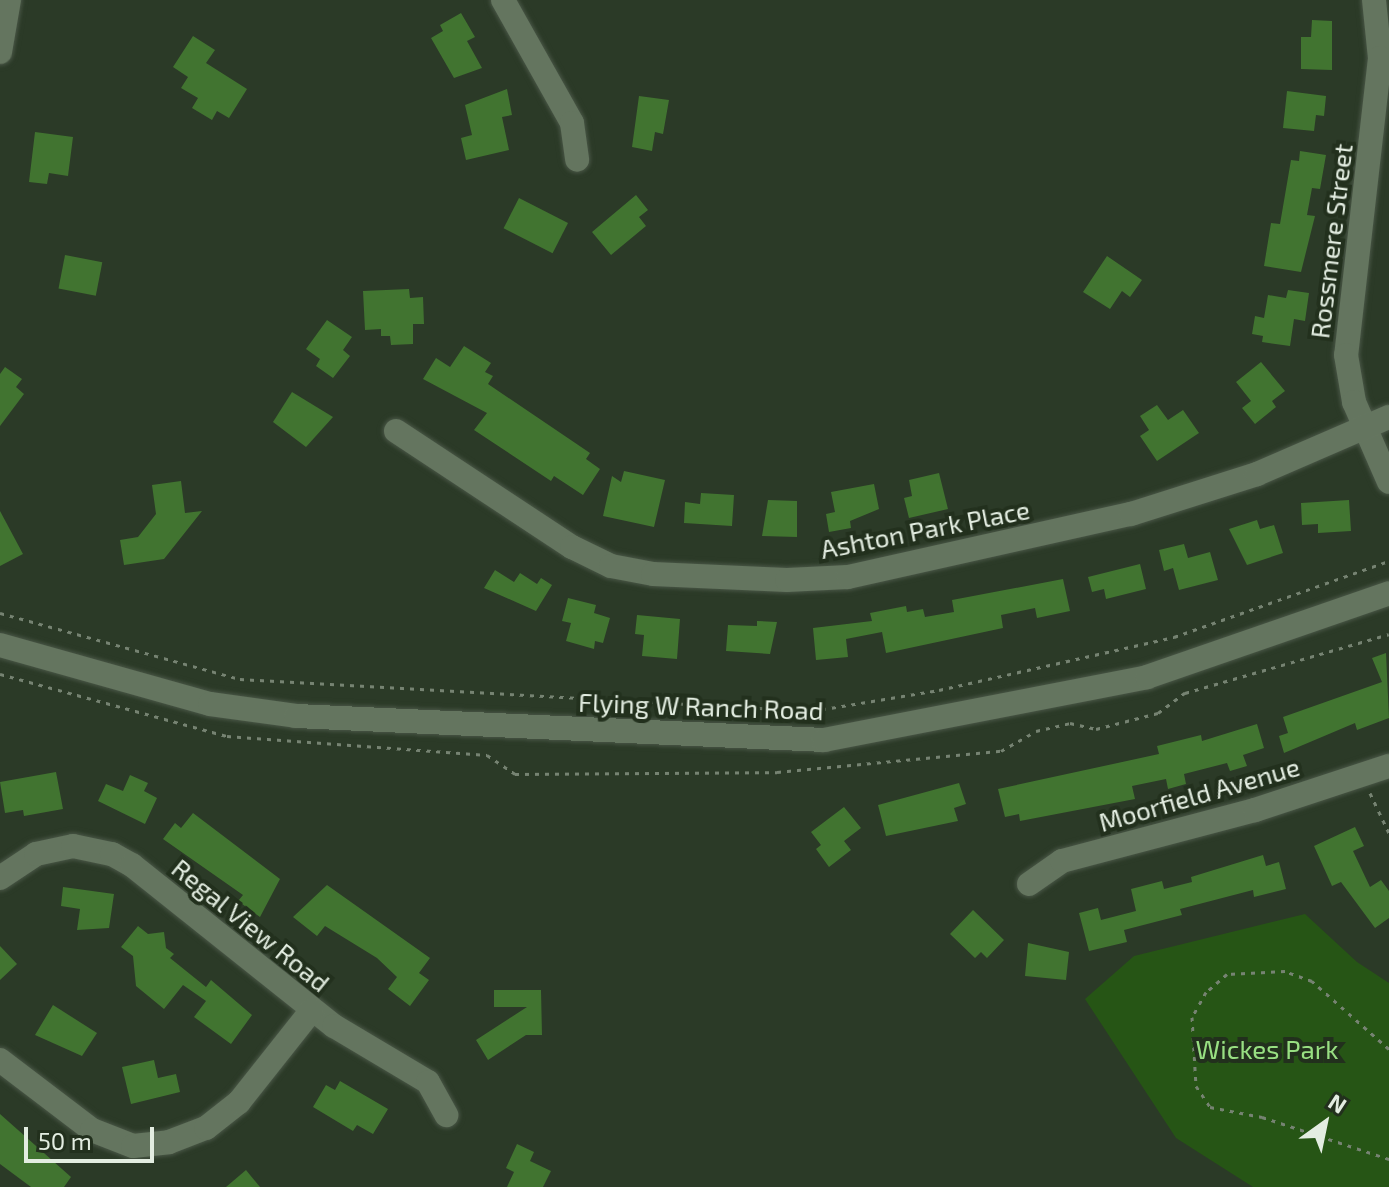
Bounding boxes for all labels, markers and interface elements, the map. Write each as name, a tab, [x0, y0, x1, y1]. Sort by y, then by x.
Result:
street label: Rossmere Street	[1304, 142, 1358, 340]
street label: Ashton Park Place	[818, 493, 1032, 565]
street label: Flying W Ranch Road	[577, 686, 825, 726]
street label: Moorfield Avenue	[1095, 750, 1303, 838]
street label: Regal View Road	[165, 851, 337, 999]
park label: Wickes Park	[1196, 1033, 1338, 1065]
north arrow	[1285, 1083, 1365, 1163]
text: N	[1324, 1088, 1352, 1118]
scale bar	[28, 1111, 158, 1161]
text: 50 m	[38, 1126, 92, 1155]

